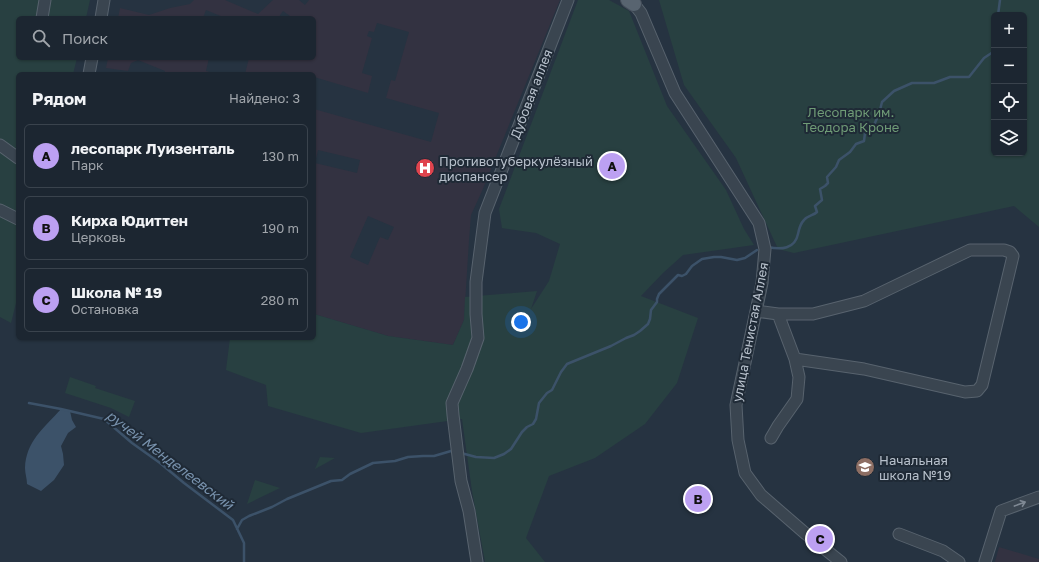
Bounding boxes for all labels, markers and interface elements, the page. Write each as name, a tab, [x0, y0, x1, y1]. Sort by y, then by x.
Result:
map controls	[991, 12, 1027, 156]
button: +	[991, 12, 1027, 48]
search box	[16, 16, 316, 60]
icon: search	[30, 27, 52, 49]
text: Поиск	[62, 29, 108, 47]
street label: Дубовая аллея	[507, 47, 555, 141]
button: −	[991, 48, 1027, 84]
button: locate	[991, 84, 1027, 120]
text: Рядом	[32, 88, 86, 109]
text: Найдено: 3	[229, 90, 300, 106]
park label: Лесопарк им. Теодора Кроне	[803, 104, 899, 135]
button: layers	[991, 120, 1027, 156]
text: лесопарк Луизенталь	[71, 139, 235, 157]
text: A	[41, 148, 51, 164]
text: 130 m	[262, 148, 299, 164]
pin: A	[599, 151, 625, 181]
place label: Противотуберкулёзный диспансер	[439, 153, 593, 184]
text: Парк	[71, 157, 104, 173]
hospital icon: Противотуберкулёзный диспансер	[414, 157, 436, 179]
text: Кирха Юдиттен	[71, 211, 188, 229]
text: B	[41, 220, 51, 236]
text: 190 m	[262, 220, 299, 236]
text: Церковь	[71, 229, 126, 245]
street label: улица Тенистая Аллея	[729, 261, 771, 403]
text: Школа № 19	[71, 283, 162, 301]
text: C	[41, 292, 51, 308]
text: 280 m	[261, 292, 299, 308]
text: Остановка	[71, 301, 139, 317]
your location	[511, 312, 531, 332]
water label: ручей Менделеевский	[103, 406, 238, 514]
place label: Начальная школа №19	[879, 452, 951, 483]
school or university icon: Начальная школа №19	[854, 456, 876, 478]
pin: B	[685, 484, 711, 514]
one-way arrow	[1014, 499, 1026, 507]
pin: C	[807, 524, 833, 554]

